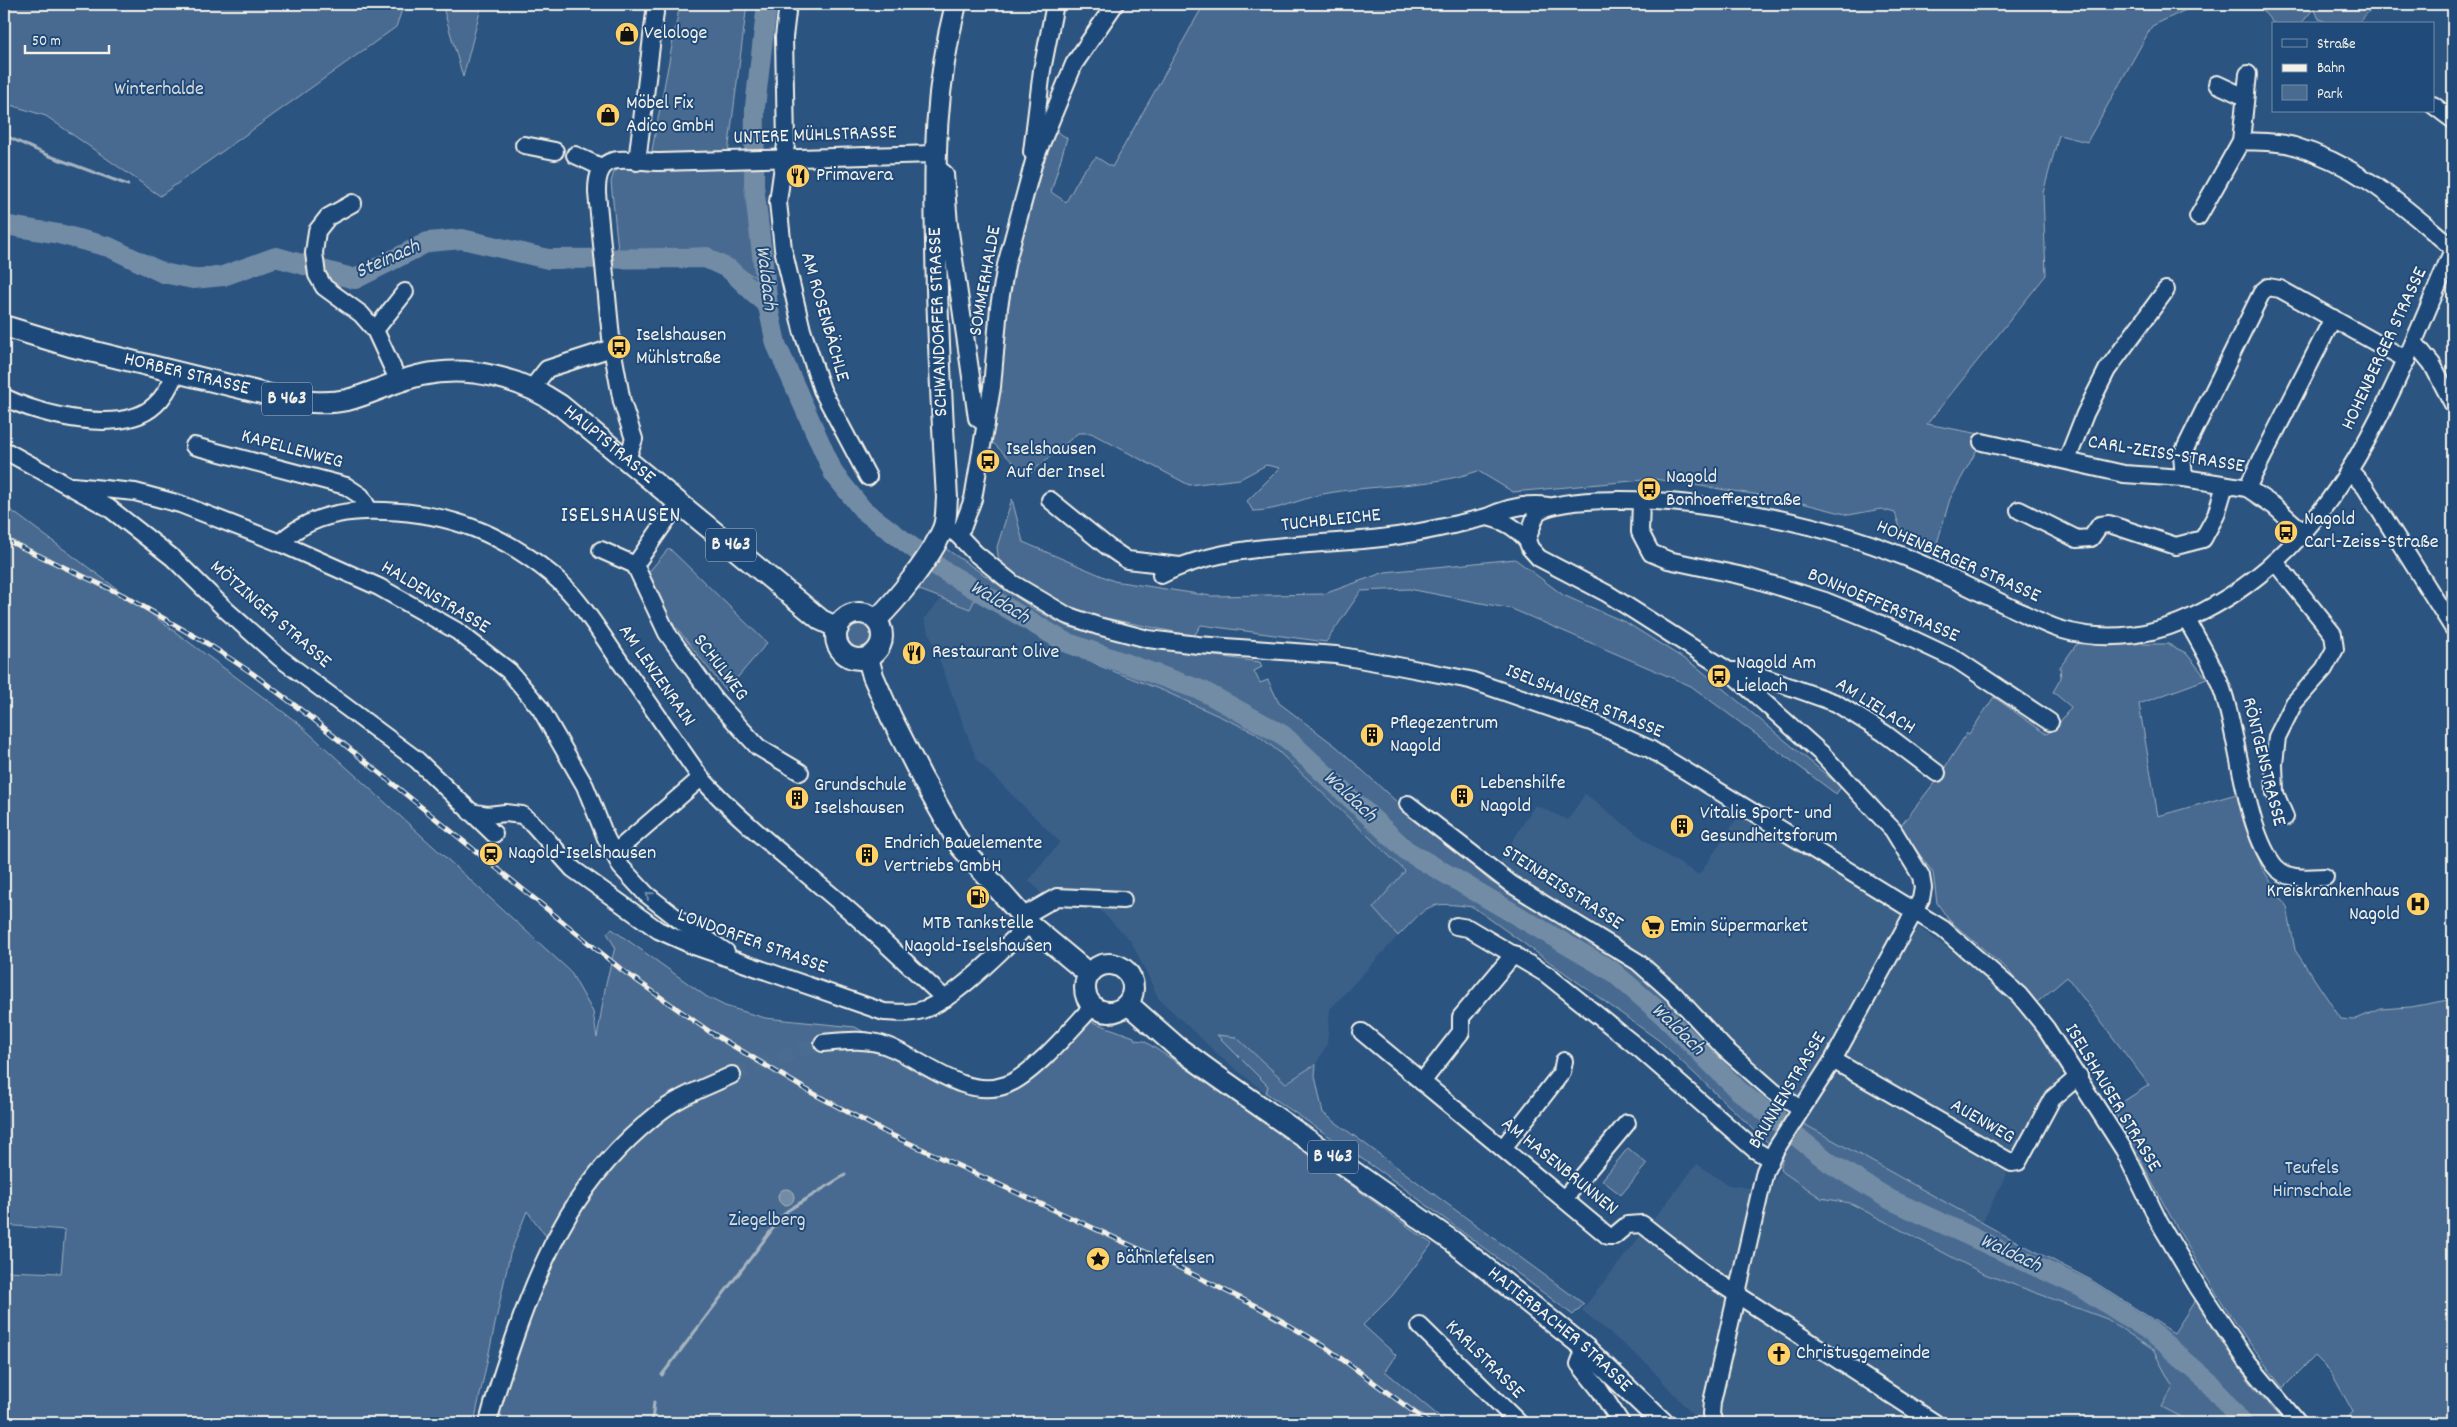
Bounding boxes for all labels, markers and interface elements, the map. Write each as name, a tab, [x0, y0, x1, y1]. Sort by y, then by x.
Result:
place label: Velologe	[644, 20, 707, 48]
shop icon: Velologe	[614, 21, 640, 47]
scale bar	[25, 22, 109, 54]
legend	[2272, 22, 2434, 112]
text: 50 m	[32, 31, 61, 53]
text: Straße	[2317, 34, 2356, 56]
text: Bahn	[2317, 58, 2345, 80]
park label: Winterhalde	[114, 76, 204, 104]
text: Park	[2317, 84, 2343, 106]
place label: Möbel Fix Adico GmbH	[626, 90, 714, 141]
shop icon: Möbel Fix Adico GmbH	[595, 102, 621, 128]
street label: UNTERE MÜHLSTRASSE	[733, 119, 897, 153]
place label: Primavera	[816, 162, 894, 190]
restaurant icon: Primavera	[785, 163, 811, 189]
street label: SOMMERHALDE	[963, 224, 1009, 338]
street label: SCHWANDORFER STRASSE	[922, 227, 956, 417]
water label: Steinach	[351, 232, 426, 287]
water label: Waldach	[746, 244, 784, 313]
street label: AM ROSENBÄCHLE	[792, 249, 856, 385]
street label: HOHENBERGER STRASSE	[2335, 263, 2435, 435]
place label: Iselshausen Mühlstraße	[636, 322, 726, 373]
bus stop icon: Iselshausen Mühlstraße	[606, 334, 632, 360]
street label: HORBER STRASSE	[121, 346, 252, 404]
road number: B 463	[262, 382, 312, 416]
street label: HAUPTSTRASSE	[557, 399, 661, 492]
street label: KAPELLENWEG	[238, 423, 346, 477]
street label: CARL-ZEISS-STRASSE	[2086, 429, 2246, 481]
place label: Iselshausen Auf der Insel	[1006, 436, 1105, 487]
bus stop icon: Iselshausen Auf der Insel	[975, 448, 1001, 474]
place label: Nagold Bonhoefferstraße	[1666, 464, 1801, 515]
bus stop icon: Nagold Bonhoefferstraße	[1636, 476, 1662, 502]
district label: ISELSHAUSEN	[561, 501, 681, 532]
street label: TUCHBLEICHE	[1280, 502, 1382, 540]
place label: Nagold Carl-Zeiss-Straße	[2304, 506, 2439, 557]
street label: HOHENBERGER STRASSE	[1871, 513, 2045, 611]
bus stop icon: Nagold Carl-Zeiss-Straße	[2273, 519, 2299, 545]
road number: B 463	[706, 528, 756, 562]
street label: MÖTZINGER STRASSE	[203, 554, 337, 676]
street label: HALDENSTRASSE	[375, 554, 495, 642]
street label: BONHOEFFERSTRASSE	[1803, 561, 1963, 651]
water label: Waldach	[964, 573, 1036, 633]
street label: AM LENZENRAIN	[610, 619, 702, 733]
street label: SCHULWEG	[686, 629, 754, 707]
place label: Restaurant Olive	[932, 639, 1060, 667]
restaurant icon: Restaurant Olive	[901, 640, 927, 666]
place label: Nagold Am Lielach	[1736, 650, 1816, 701]
street label: ISELSHAUSER STRASSE	[1501, 657, 1667, 747]
bus stop icon: Nagold Am Lielach	[1706, 663, 1732, 689]
street label: AM LIELACH	[1829, 671, 1921, 743]
street label: RÖNTGENSTRASSE	[2233, 695, 2293, 829]
place label: Pflegezentrum Nagold	[1390, 710, 1498, 761]
building icon: Pflegezentrum Nagold	[1359, 722, 1385, 748]
water label: Waldach	[1315, 764, 1384, 831]
place label: Lebenshilfe Nagold	[1480, 770, 1566, 821]
place label: Grundschule Iselshausen	[814, 772, 907, 823]
building icon: Lebenshilfe Nagold	[1449, 783, 1475, 809]
building icon: Grundschule Iselshausen	[784, 785, 810, 811]
place label: Vitalis Sport- und Gesundheitsforum	[1700, 800, 1838, 851]
building icon: Vitalis Sport- und Gesundheitsforum	[1669, 813, 1695, 839]
place label: Endrich Bauelemente Vertriebs GmbH	[884, 830, 1043, 881]
street label: STEINBEISSTRASSE	[1496, 838, 1628, 938]
place label: Nagold-Iselshausen	[508, 840, 656, 868]
station icon: Nagold-Iselshausen	[478, 841, 504, 867]
building icon: Endrich Bauelemente Vertriebs GmbH	[854, 842, 880, 868]
place label: Kreiskrankenhaus Nagold	[2266, 878, 2400, 929]
fuel station icon: MTB Tankstelle Nagold-Iselshausen	[965, 884, 991, 910]
hospital icon: Kreiskrankenhaus Nagold	[2405, 891, 2431, 917]
one-way arrow	[645, 892, 654, 901]
street label: LONDORFER STRASSE	[673, 902, 831, 982]
place label: MTB Tankstelle Nagold-Iselshausen	[904, 910, 1052, 961]
place label: Emin Süpermarket	[1670, 913, 1808, 941]
supermarket icon: Emin Süpermarket	[1640, 914, 1666, 940]
water label: Waldach	[1643, 997, 1712, 1064]
street label: ISELSHAUSER STRASSE	[2057, 1019, 2167, 1177]
street label: BRUNNENSTRASSE	[1742, 1027, 1834, 1155]
street label: AUENWEG	[1945, 1092, 2019, 1152]
street label: AM HASENBRUNNEN	[1494, 1111, 1624, 1223]
road number: B 463	[1308, 1140, 1358, 1174]
park label: Teufels Hirnschale	[2272, 1155, 2352, 1206]
park label: Ziegelberg	[728, 1207, 806, 1235]
water label: Waldach	[1974, 1227, 2047, 1282]
place label: Bähnlefelsen	[1116, 1245, 1214, 1273]
place icon: Bähnlefelsen	[1085, 1246, 1111, 1272]
street label: HAITERBACHER STRASSE	[1481, 1260, 1638, 1400]
street label: KARLSTRASSE	[1438, 1314, 1530, 1406]
place label: Christusgemeinde	[1796, 1340, 1930, 1368]
church icon: Christusgemeinde	[1766, 1341, 1792, 1367]

